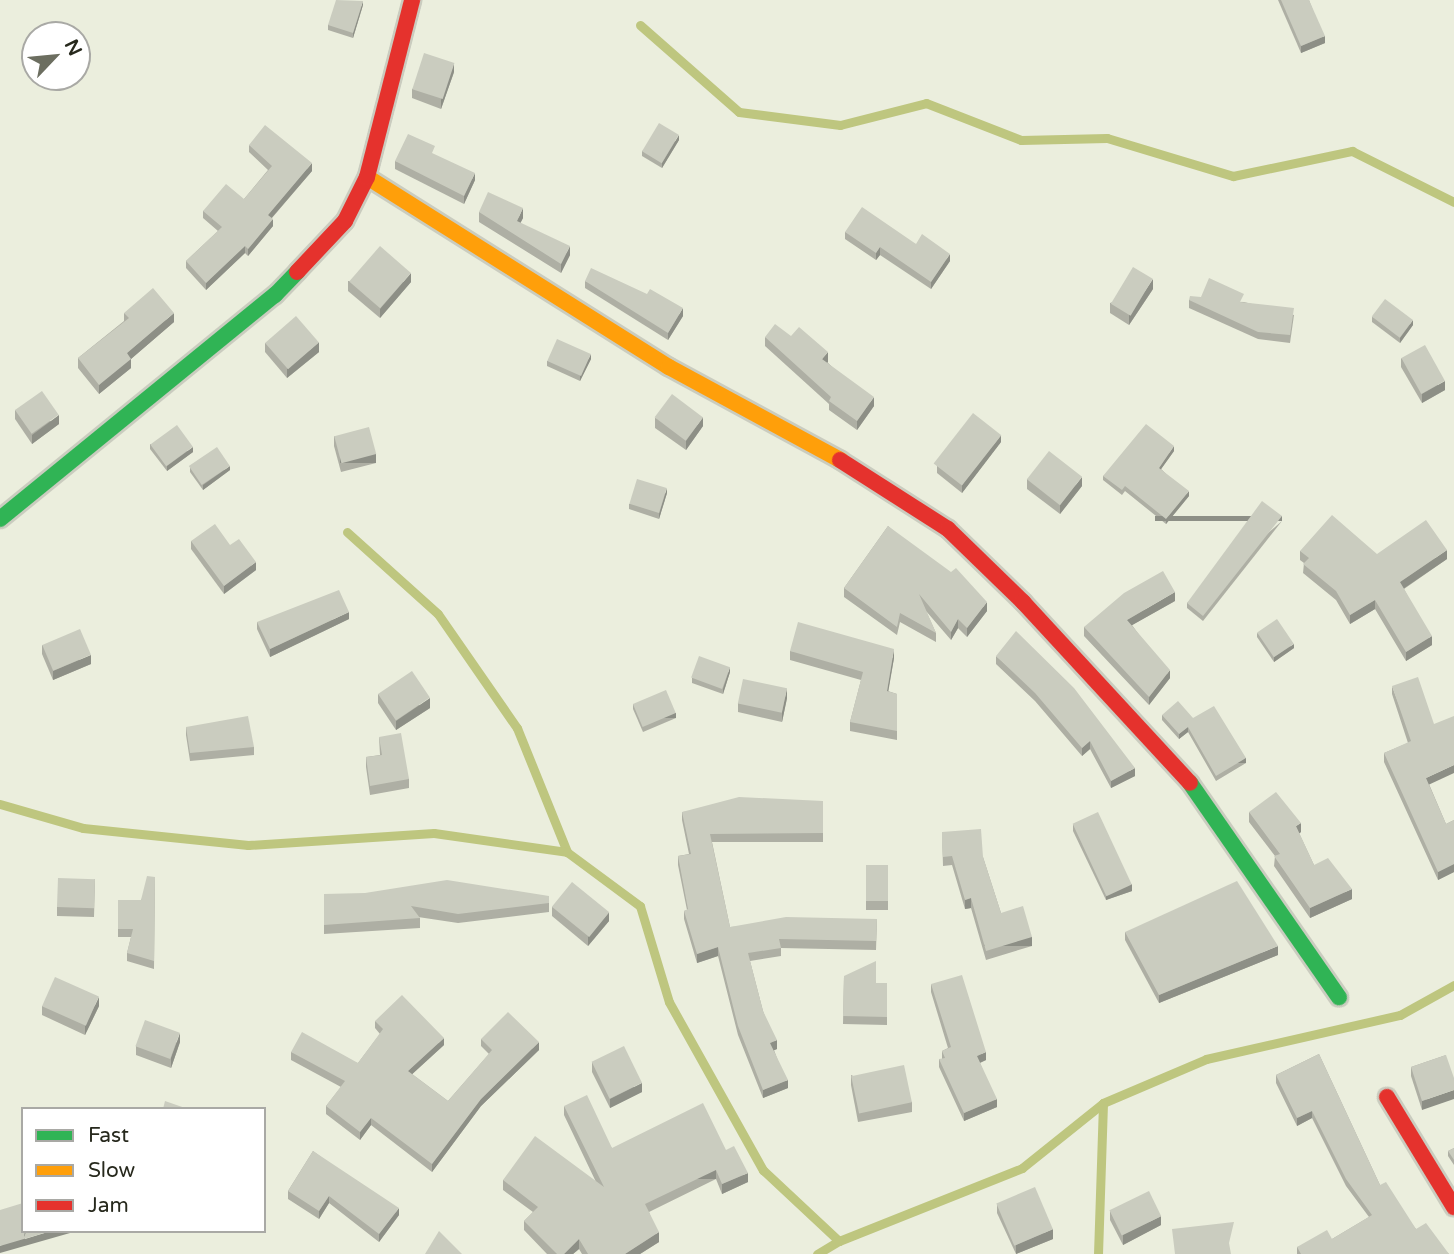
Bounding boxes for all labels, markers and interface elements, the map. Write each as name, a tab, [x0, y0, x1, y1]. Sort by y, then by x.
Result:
north arrow	[21, 21, 91, 91]
text: N	[60, 36, 86, 59]
legend	[21, 1107, 266, 1233]
text: Fast	[88, 1123, 129, 1148]
text: Slow	[88, 1158, 135, 1183]
text: Jam	[88, 1193, 129, 1218]

